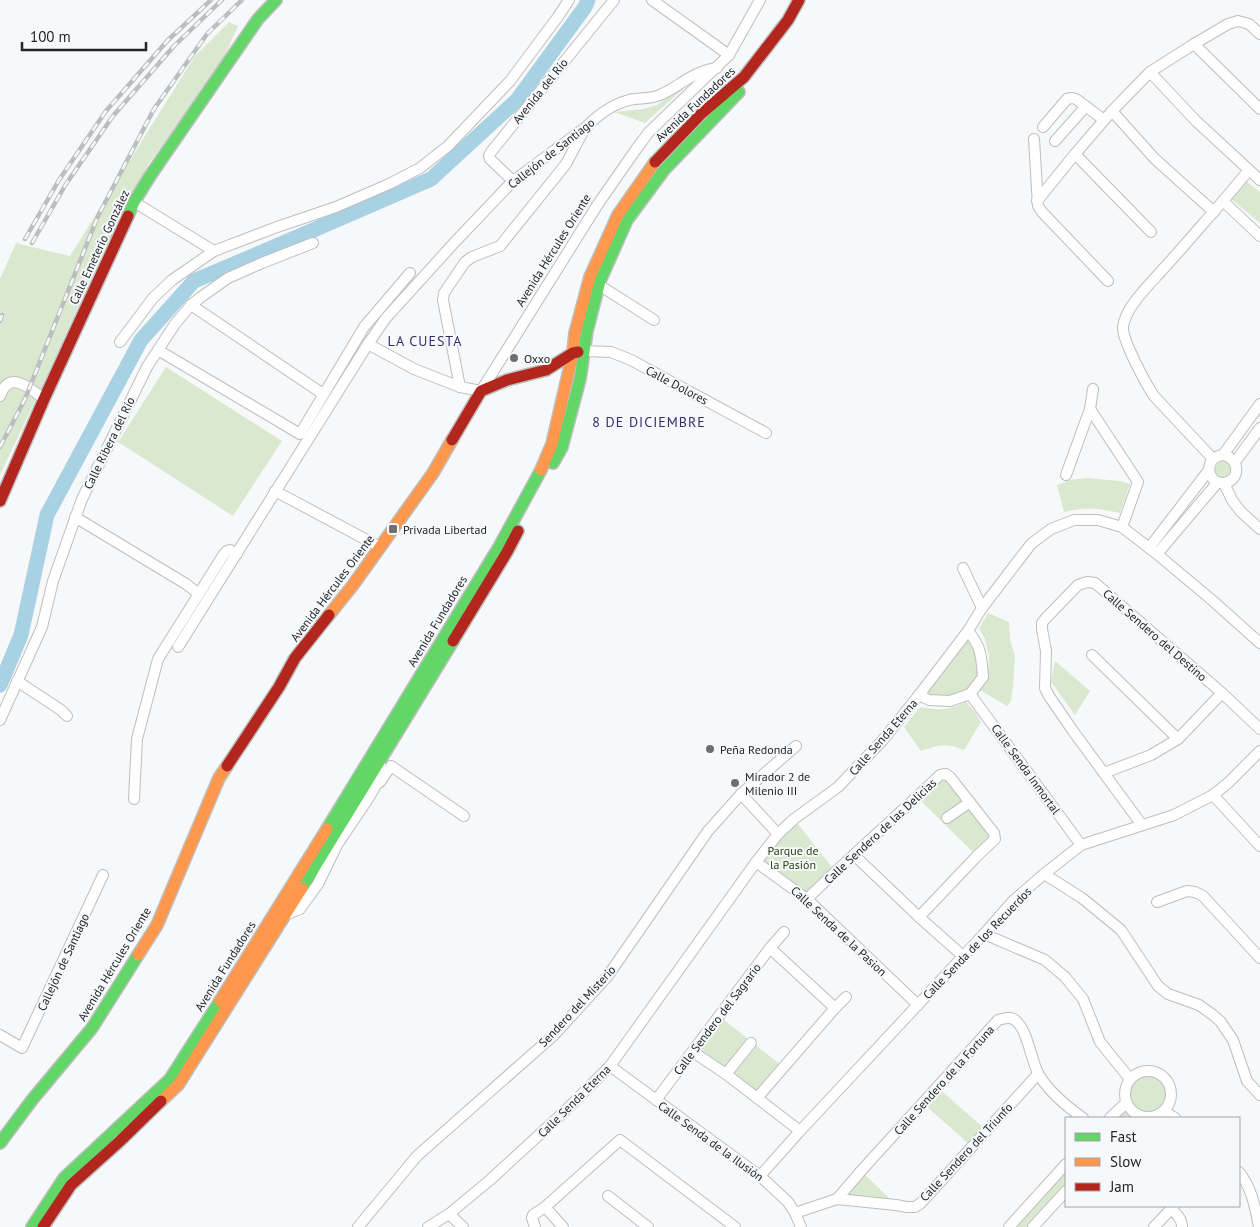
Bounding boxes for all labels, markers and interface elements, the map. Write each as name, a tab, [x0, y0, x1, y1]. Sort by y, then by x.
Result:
scale bar	[22, 20, 146, 52]
text: 100 m	[30, 27, 71, 46]
street label: Avenida del Río	[509, 55, 571, 127]
street label: Avenida Fundadores	[652, 63, 738, 145]
street label: Callejón de Santiago	[505, 114, 597, 192]
street label: Calle Emeterio González	[66, 187, 132, 307]
street label: Avenida Hércules Oriente	[512, 191, 594, 309]
district label: LA CUESTA	[388, 332, 462, 350]
place label: Oxxo	[524, 351, 550, 366]
marker: Oxxo	[508, 352, 520, 364]
street label: Calle Dolores	[643, 362, 711, 408]
street label: Calle Ribera del Río	[80, 394, 138, 492]
district label: 8 DE DICIEMBRE	[592, 413, 706, 431]
place label: Privada Libertad	[403, 522, 487, 537]
marker: Privada Libertad	[387, 523, 399, 535]
street label: Avenida Hércules Oriente	[287, 532, 377, 644]
street label: Avenida Fundadores	[404, 573, 470, 669]
street label: Calle Sendero del Destino	[1100, 586, 1210, 684]
street label: Calle Senda Eterna	[846, 696, 920, 778]
street label: Calle Senda Inmortal	[988, 721, 1064, 817]
place label: Peña Redonda	[720, 742, 793, 757]
marker: Peña Redonda	[704, 743, 716, 755]
place label: Mirador 2 de Milenio III	[745, 769, 810, 798]
street label: Calle Sendero de las Delicias	[821, 775, 939, 887]
marker: Mirador 2 de Milenio III	[729, 777, 741, 789]
park label: Parque de la Pasión	[767, 843, 819, 872]
street label: Calle Senda de la Pasion	[788, 883, 890, 979]
street label: Calle Senda de los Recuerdos	[919, 884, 1035, 1002]
street label: Avenida Hércules Oriente	[74, 904, 154, 1024]
street label: Callejón de Santiago	[34, 911, 92, 1013]
street label: Avenida Fundadores	[191, 918, 259, 1014]
street label: Calle Sendero del Sagrario	[670, 960, 764, 1078]
street label: Sendero del Misterio	[535, 962, 619, 1050]
street label: Calle Sendero de la Fortuna	[891, 1022, 997, 1138]
street label: Calle Senda Eterna	[535, 1062, 613, 1140]
street label: Calle Senda de la Ilusión	[655, 1098, 767, 1184]
street label: Calle Sendero del Triunfo	[917, 1100, 1015, 1204]
legend	[1065, 1117, 1240, 1207]
text: Fast	[1110, 1127, 1137, 1146]
text: Slow	[1110, 1152, 1141, 1171]
text: Jam	[1109, 1177, 1134, 1196]

